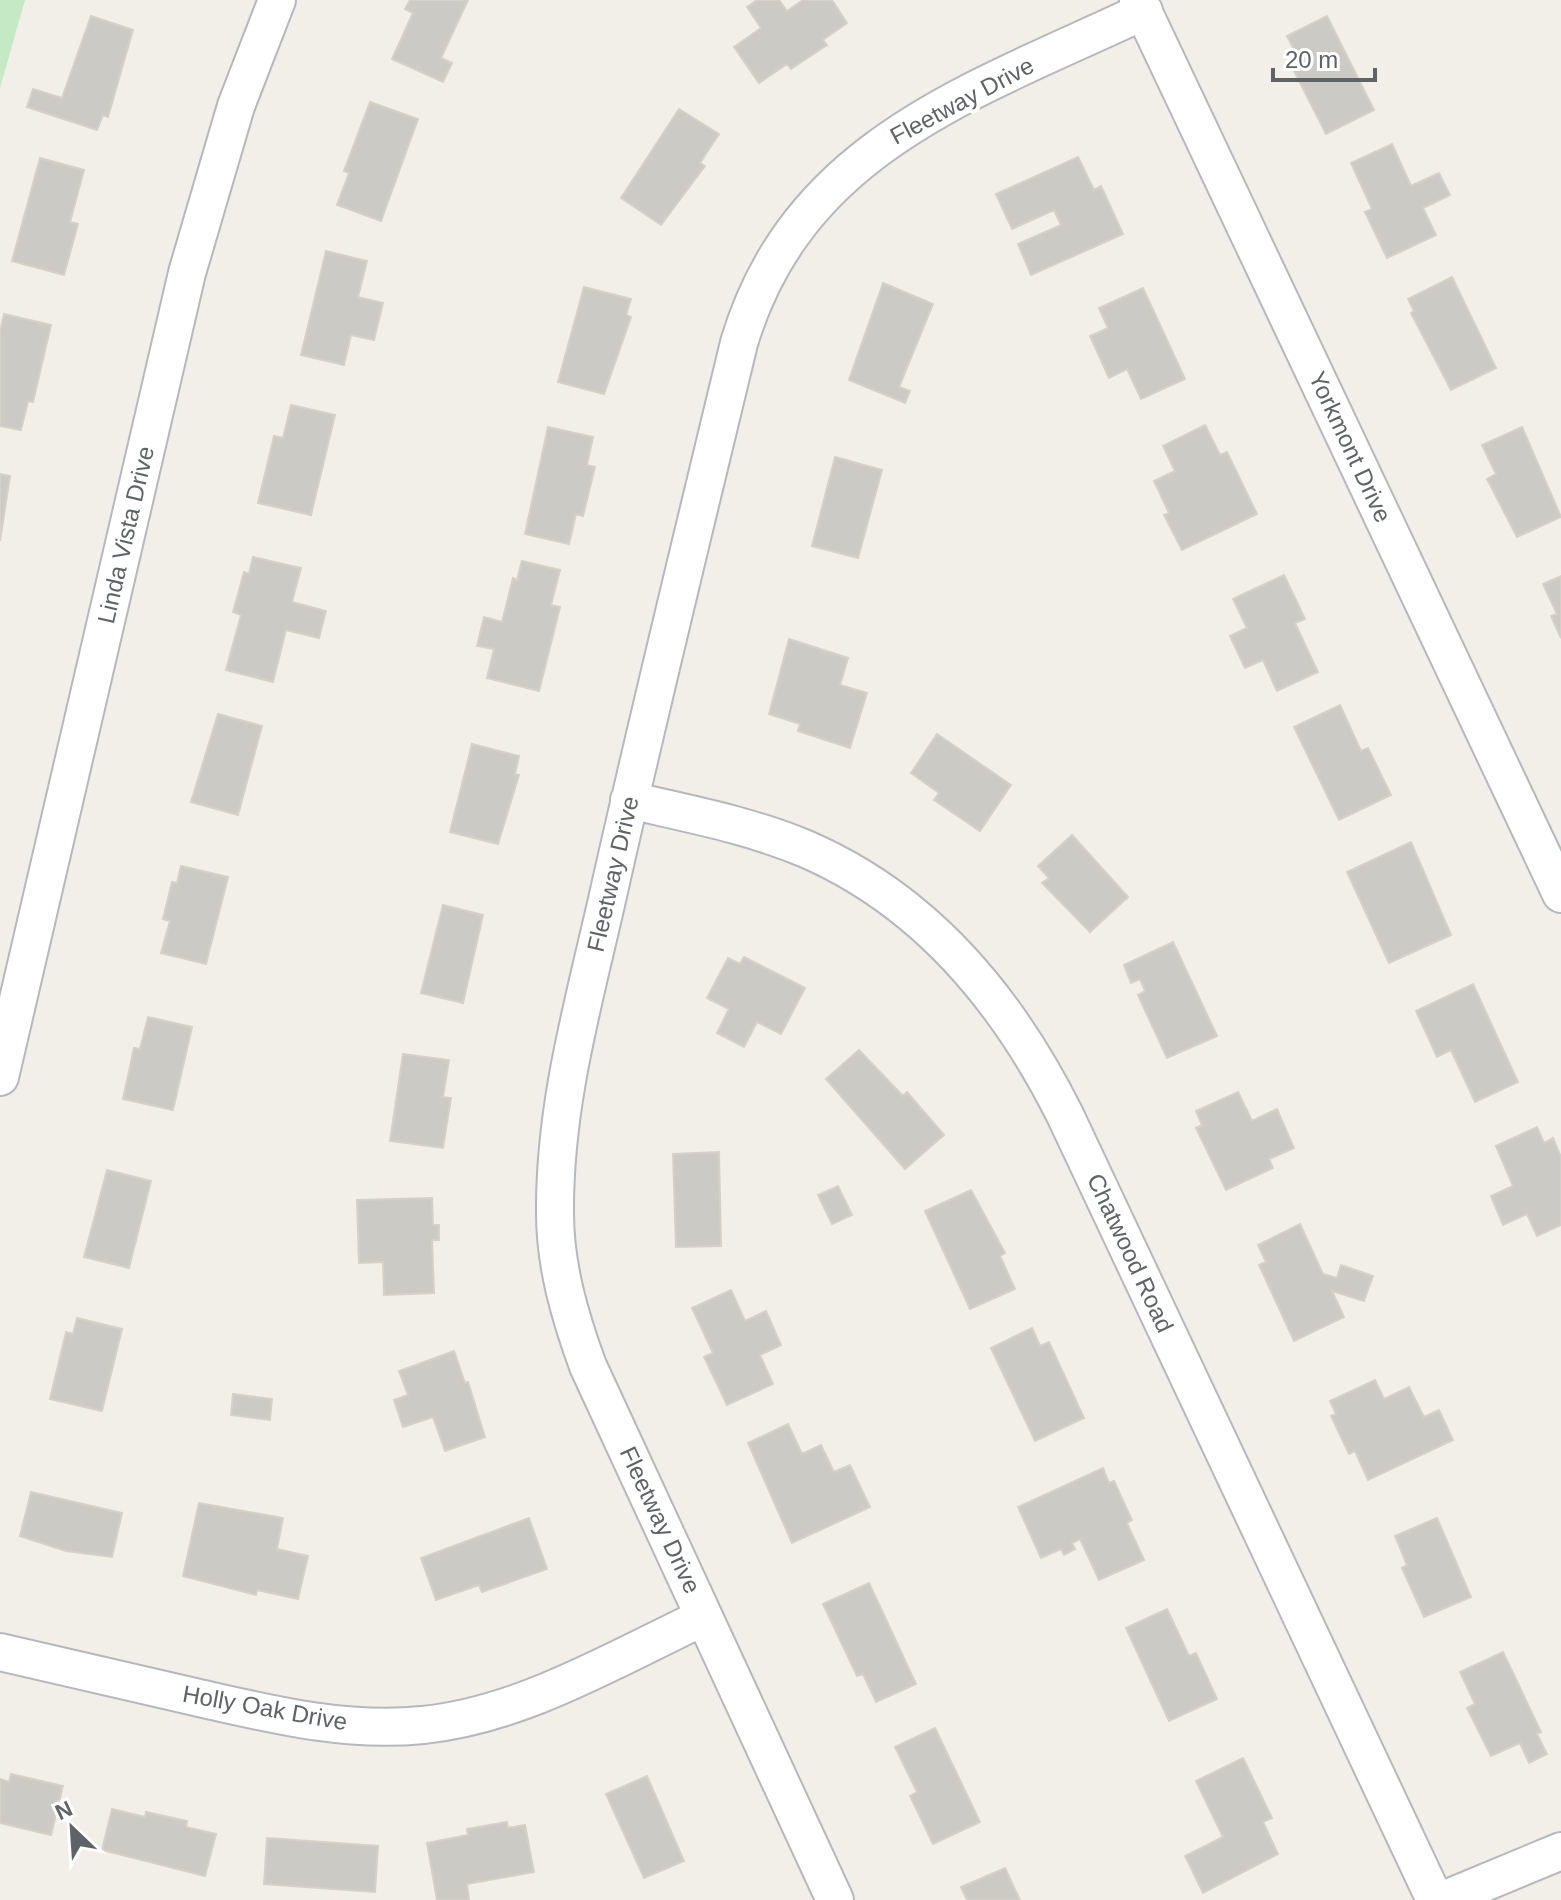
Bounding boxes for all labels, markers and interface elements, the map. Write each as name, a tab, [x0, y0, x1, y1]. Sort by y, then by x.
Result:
scale bar	[1273, 32, 1375, 82]
text: 20 m	[1285, 46, 1338, 73]
street label: Fleetway Drive	[885, 51, 1038, 150]
street label: Yorkmont Drive	[1304, 367, 1397, 526]
street label: Linda Vista Drive	[92, 444, 159, 626]
street label: Fleetway Drive	[582, 794, 644, 954]
street label: Chatwood Road	[1082, 1169, 1179, 1336]
street label: Fleetway Drive	[615, 1442, 706, 1597]
street label: Holly Oak Drive	[181, 1680, 350, 1735]
north arrow	[32, 1788, 112, 1868]
text: N	[51, 1796, 76, 1825]

